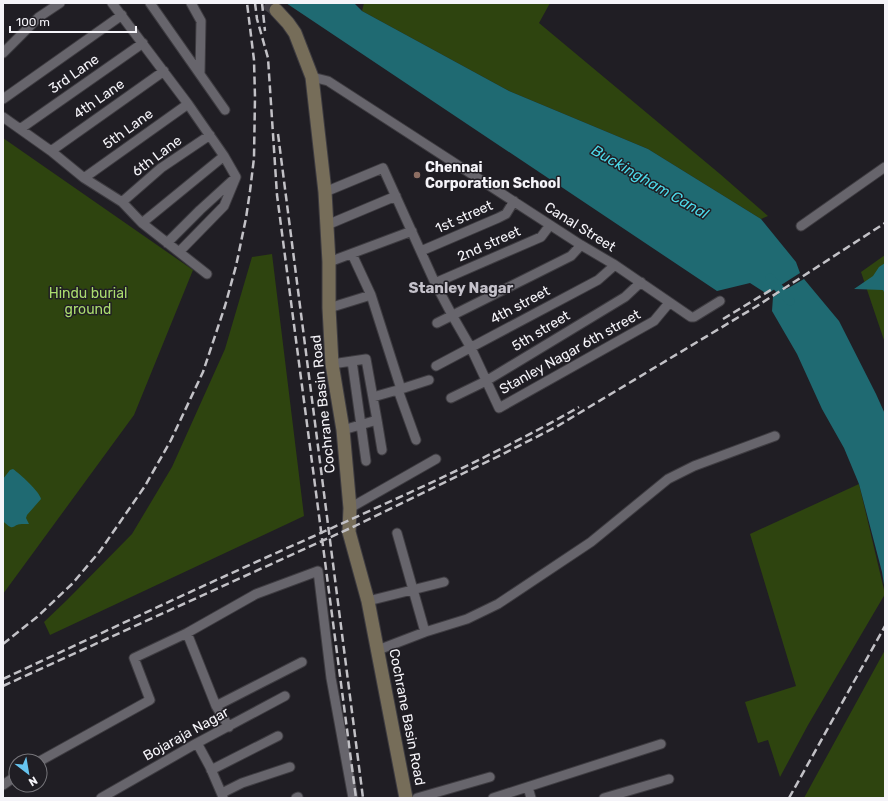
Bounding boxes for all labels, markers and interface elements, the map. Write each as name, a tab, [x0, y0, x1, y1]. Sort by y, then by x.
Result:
scale bar	[10, 8, 136, 34]
text: 100 m	[16, 15, 50, 29]
street label: 3rd Lane	[46, 51, 102, 97]
street label: 4th Lane	[70, 75, 128, 123]
street label: 5th Lane	[100, 105, 156, 153]
street label: 6th Lane	[129, 132, 185, 180]
water label: Buckingham Canal	[588, 141, 712, 223]
place label: Chennai Corporation School	[425, 159, 560, 192]
marker: Chennai Corporation School	[412, 170, 422, 180]
street label: 1st street	[433, 197, 496, 237]
street label: Canal Street	[541, 198, 619, 256]
street label: 2nd street	[455, 222, 524, 265]
district label: Stanley Nagar	[409, 279, 514, 297]
street label: 4th street	[487, 282, 553, 328]
park label: Hindu burial ground	[49, 285, 127, 318]
street label: Stanley Nagar 6th street	[496, 306, 644, 398]
street label: 5th street	[509, 307, 574, 355]
street label: Cochrane Basin Road	[307, 334, 339, 474]
street label: Cochrane Basin Road	[385, 647, 429, 787]
street label: Bojaraja Nagar	[140, 703, 232, 765]
north arrow	[8, 753, 48, 793]
text: N	[26, 774, 40, 789]

